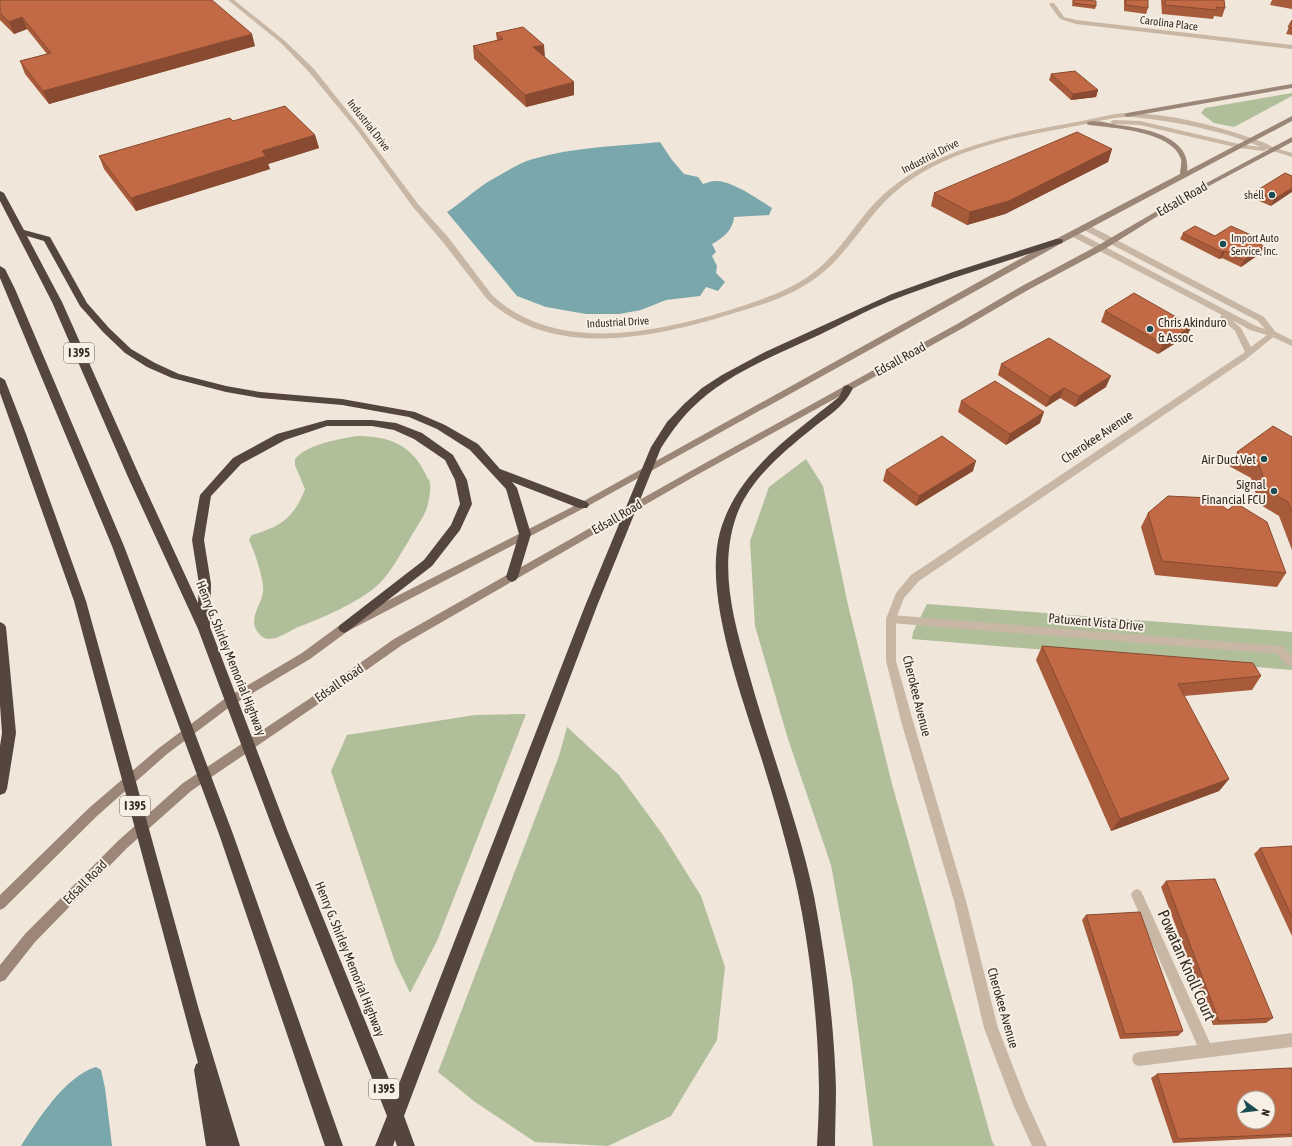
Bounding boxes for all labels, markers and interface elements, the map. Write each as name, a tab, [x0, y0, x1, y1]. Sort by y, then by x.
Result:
street label: Carolina Place	[1139, 13, 1199, 33]
street label: Industrial Drive	[345, 97, 393, 153]
street label: Industrial Drive	[899, 136, 961, 176]
street label: Edsall Road	[1154, 179, 1210, 219]
place label: shell	[1244, 189, 1264, 201]
marker: shell	[1267, 190, 1277, 200]
place label: Import Auto Service, Inc.	[1231, 232, 1279, 257]
marker: Import Auto Service, Inc.	[1218, 239, 1228, 249]
street label: Industrial Drive	[587, 314, 649, 330]
place label: Chris Akinduro & Assoc	[1158, 315, 1227, 345]
marker: Chris Akinduro & Assoc	[1145, 324, 1155, 334]
street label: Edsall Road	[872, 339, 928, 379]
road number: I 395	[64, 343, 94, 363]
street label: Cherokee Avenue	[1058, 408, 1136, 466]
place label: Air Duct Vet	[1202, 452, 1256, 467]
marker: Air Duct Vet	[1259, 454, 1269, 464]
place label: Signal Financial FCU	[1201, 477, 1267, 507]
marker: Signal Financial FCU	[1269, 486, 1279, 496]
street label: Edsall Road	[589, 497, 645, 537]
street label: Henry G. Shirley Memorial Highway	[193, 578, 269, 738]
street label: Patuxent Vista Drive	[1048, 610, 1144, 634]
street label: Cherokee Avenue	[900, 654, 934, 738]
street label: Edsall Road	[312, 661, 366, 705]
road number: I 395	[120, 796, 150, 816]
street label: Edsall Road	[60, 857, 110, 907]
street label: Henry G. Shirley Memorial Highway	[312, 879, 388, 1039]
street label: Powatan Knoll Court	[1155, 907, 1220, 1024]
street label: Cherokee Avenue	[984, 966, 1022, 1050]
road number: I 395	[369, 1079, 399, 1099]
north arrow	[1236, 1090, 1276, 1130]
text: N	[1259, 1108, 1272, 1117]

